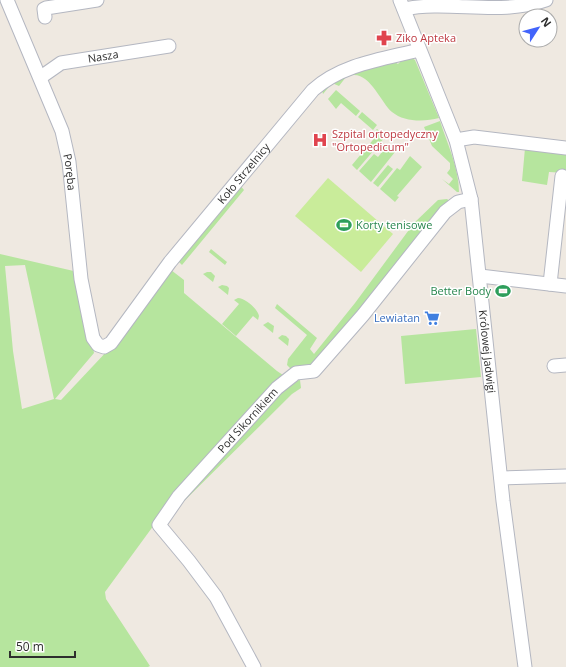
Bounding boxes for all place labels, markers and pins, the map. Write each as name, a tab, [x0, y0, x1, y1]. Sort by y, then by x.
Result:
pharmacy icon: Ziko Apteka	[375, 29, 393, 47]
place label: Ziko Apteka	[396, 30, 456, 45]
place label: Szpital ortopedyczny "Ortopedicum"	[332, 126, 438, 154]
hospital icon: Szpital ortopedyczny "Ortopedicum"	[311, 131, 329, 149]
sports icon: Korty tenisowe	[335, 216, 353, 234]
place label: Korty tenisowe	[356, 217, 432, 232]
sports icon: Better Body	[494, 282, 512, 300]
place label: Better Body	[430, 283, 491, 298]
supermarket icon: Lewiatan	[423, 309, 441, 327]
place label: Lewiatan	[374, 310, 420, 325]

